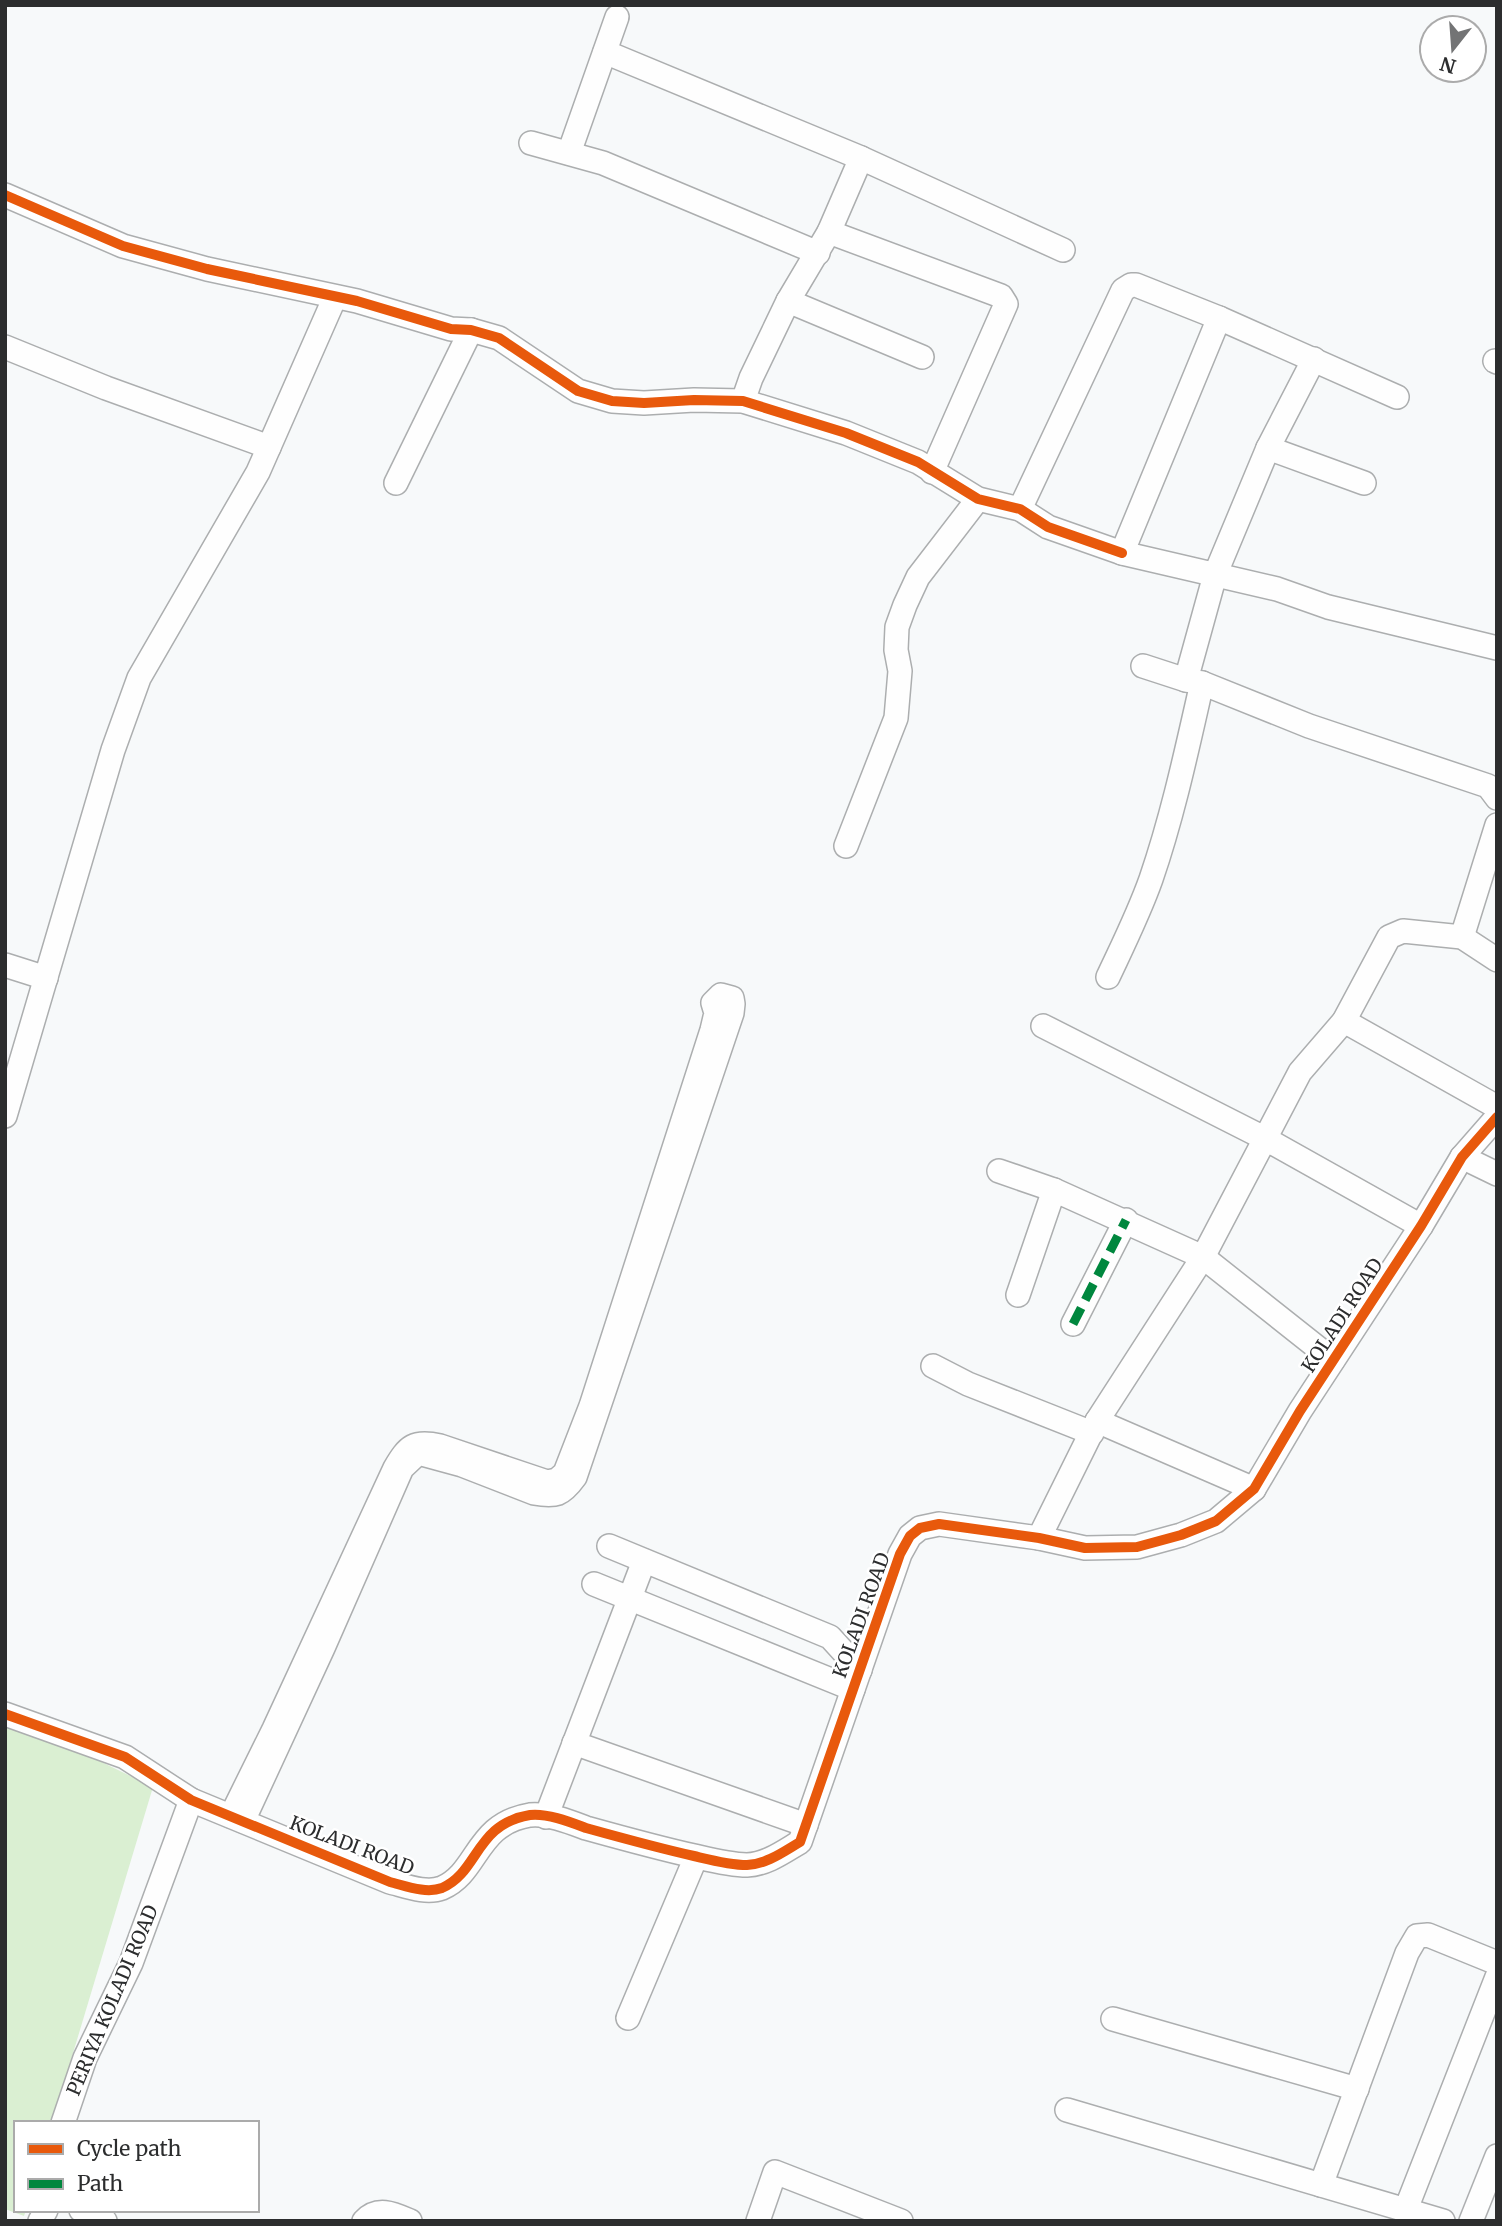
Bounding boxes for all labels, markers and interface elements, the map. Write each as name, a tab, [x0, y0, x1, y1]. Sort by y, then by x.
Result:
north arrow	[1418, 14, 1488, 84]
text: N	[1437, 52, 1459, 79]
street label: KOLADI ROAD	[1296, 1253, 1388, 1377]
street label: KOLADI ROAD	[827, 1549, 895, 1681]
street label: KOLADI ROAD	[286, 1810, 418, 1880]
street label: PERIYA KOLADI ROAD	[61, 1901, 163, 2099]
legend	[14, 2121, 259, 2212]
text: Cycle path	[77, 2135, 181, 2162]
text: Path	[77, 2170, 123, 2197]

